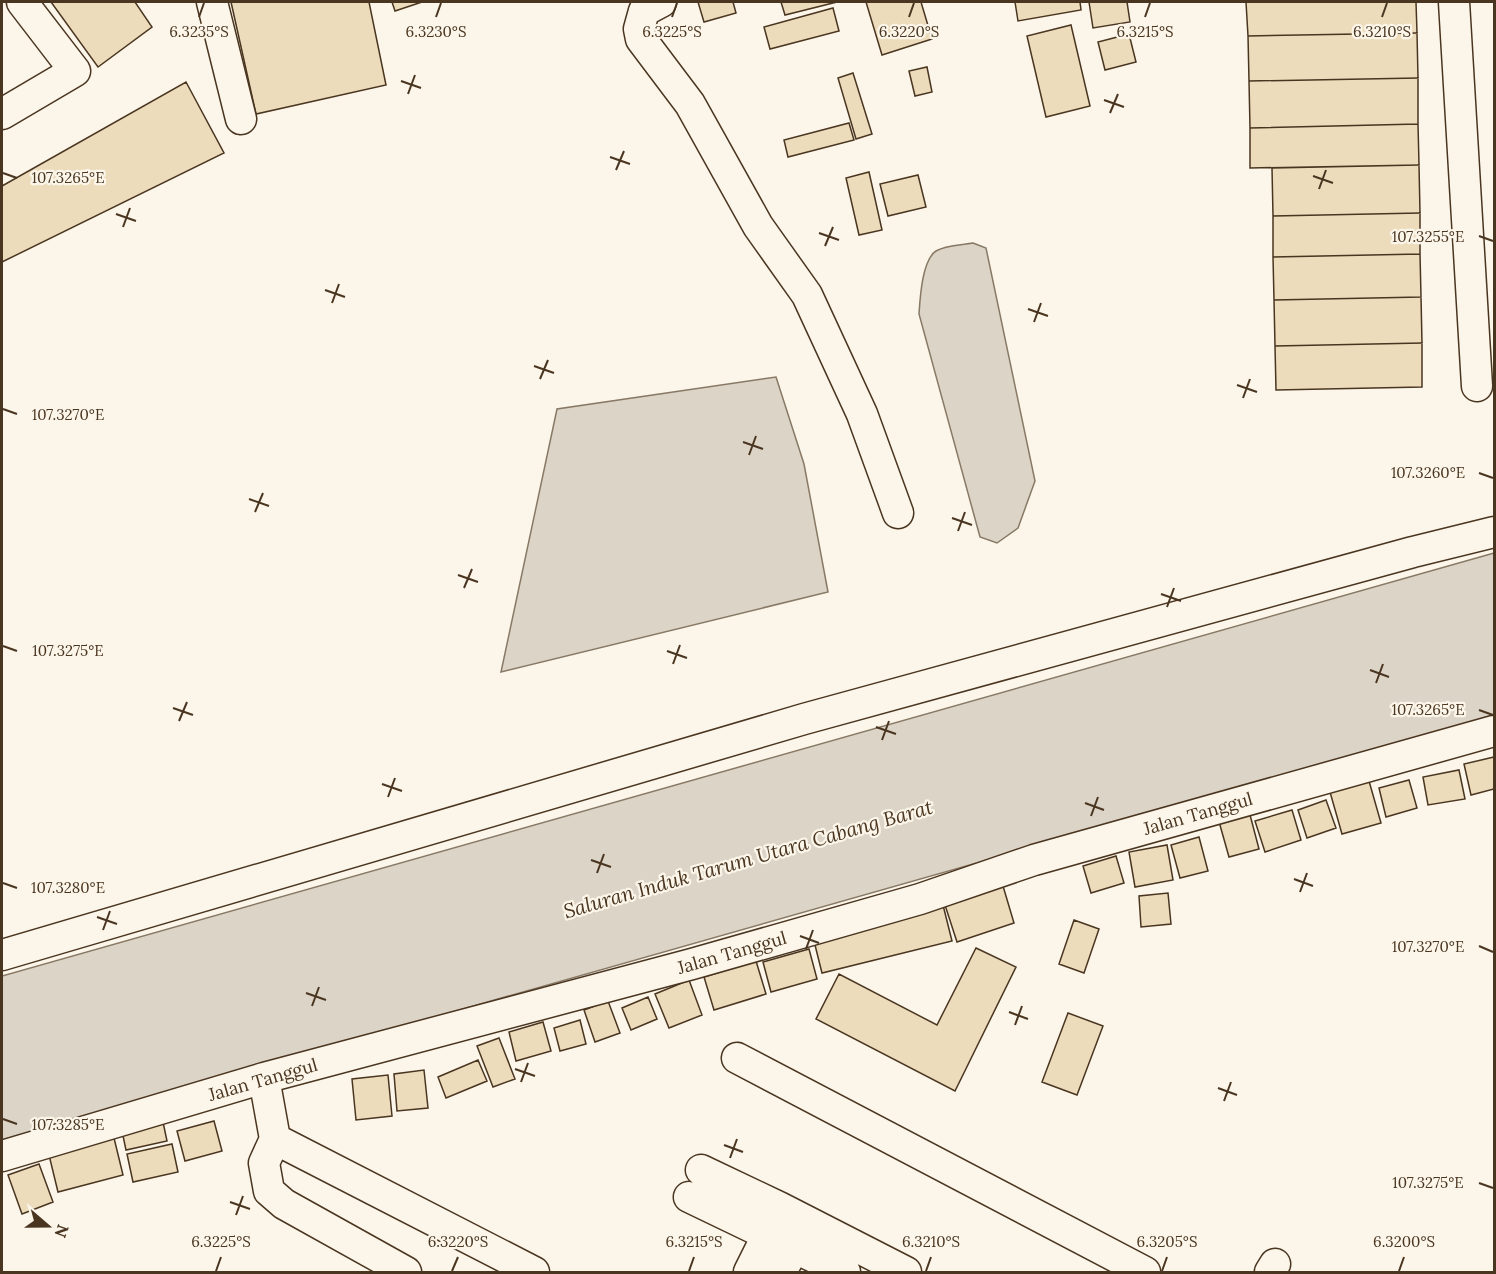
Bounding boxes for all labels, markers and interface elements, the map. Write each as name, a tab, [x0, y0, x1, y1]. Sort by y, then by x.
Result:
text: 6.3235°S	[169, 22, 229, 41]
text: 6.3230°S	[406, 22, 466, 41]
text: 6.3225°S	[642, 22, 702, 41]
text: 6.3220°S	[879, 22, 939, 41]
text: 6.3215°S	[1117, 22, 1174, 41]
text: 6.3210°S	[1353, 22, 1411, 41]
text: 107.3265°E	[31, 168, 105, 187]
text: 107.3255°E	[1392, 227, 1464, 246]
text: 107.3270°E	[32, 405, 104, 424]
text: 107.3260°E	[1391, 463, 1465, 482]
text: 107.3275°E	[32, 641, 104, 660]
text: 107.3265°E	[1391, 700, 1465, 719]
street label: Jalan Tanggul	[1140, 787, 1255, 840]
water label: Saluran Induk Tarum Utara Cabang Barat	[560, 794, 936, 923]
text: 107.3280°E	[31, 878, 105, 897]
street label: Jalan Tanggul	[674, 926, 789, 979]
text: 107.3270°E	[1392, 937, 1464, 956]
street label: Jalan Tanggul	[205, 1053, 320, 1106]
text: 107.3285°E	[32, 1115, 104, 1134]
text: 107.3275°E	[1392, 1173, 1464, 1192]
north arrow	[18, 1196, 78, 1256]
text: N	[51, 1222, 74, 1240]
text: 6.3225°S	[191, 1232, 251, 1251]
text: 6.3220°S	[428, 1232, 488, 1251]
text: 6.3215°S	[666, 1232, 723, 1251]
text: 6.3210°S	[902, 1232, 960, 1251]
text: 6.3205°S	[1137, 1232, 1197, 1251]
text: 6.3200°S	[1373, 1232, 1435, 1251]

